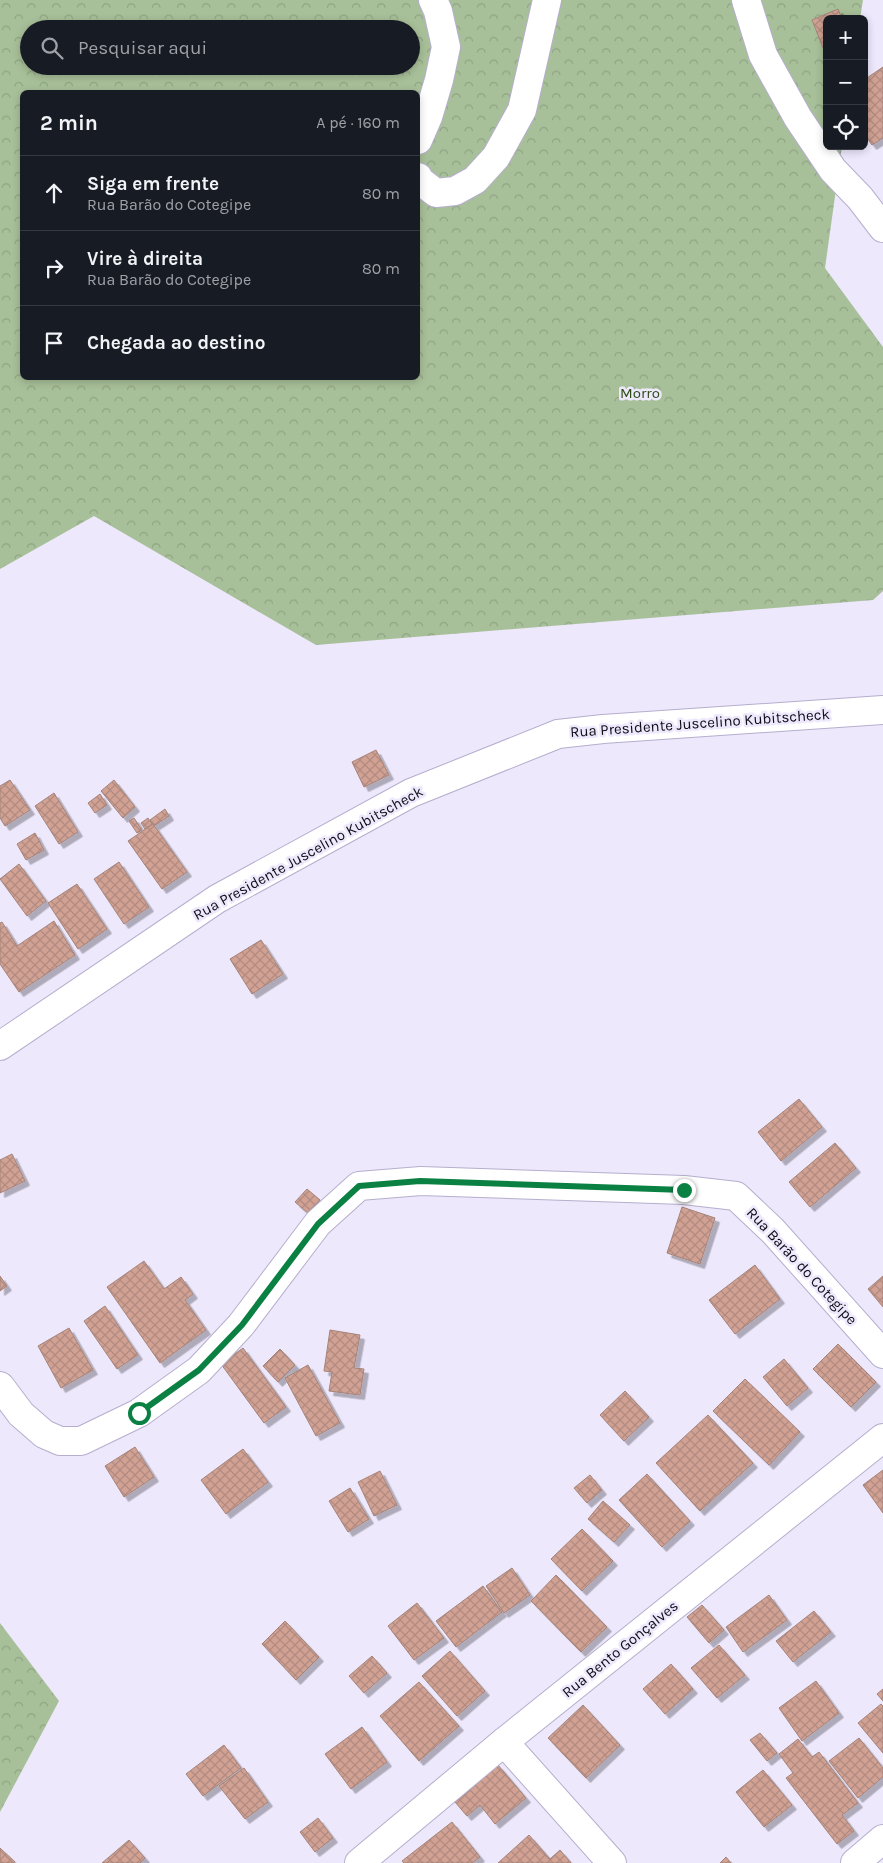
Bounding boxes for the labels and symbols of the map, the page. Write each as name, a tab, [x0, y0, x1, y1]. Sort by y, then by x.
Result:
park label: Morro	[620, 384, 660, 402]
street label: Rua Presidente Juscelino Kubitscheck	[570, 705, 830, 741]
street label: Rua Presidente Juscelino Kubitscheck	[190, 782, 426, 924]
route end	[673, 1179, 696, 1202]
street label: Rua Barão do Cotegipe	[743, 1204, 861, 1328]
route start	[128, 1402, 151, 1425]
street label: Rua Bento Gonçalves	[558, 1597, 682, 1701]

